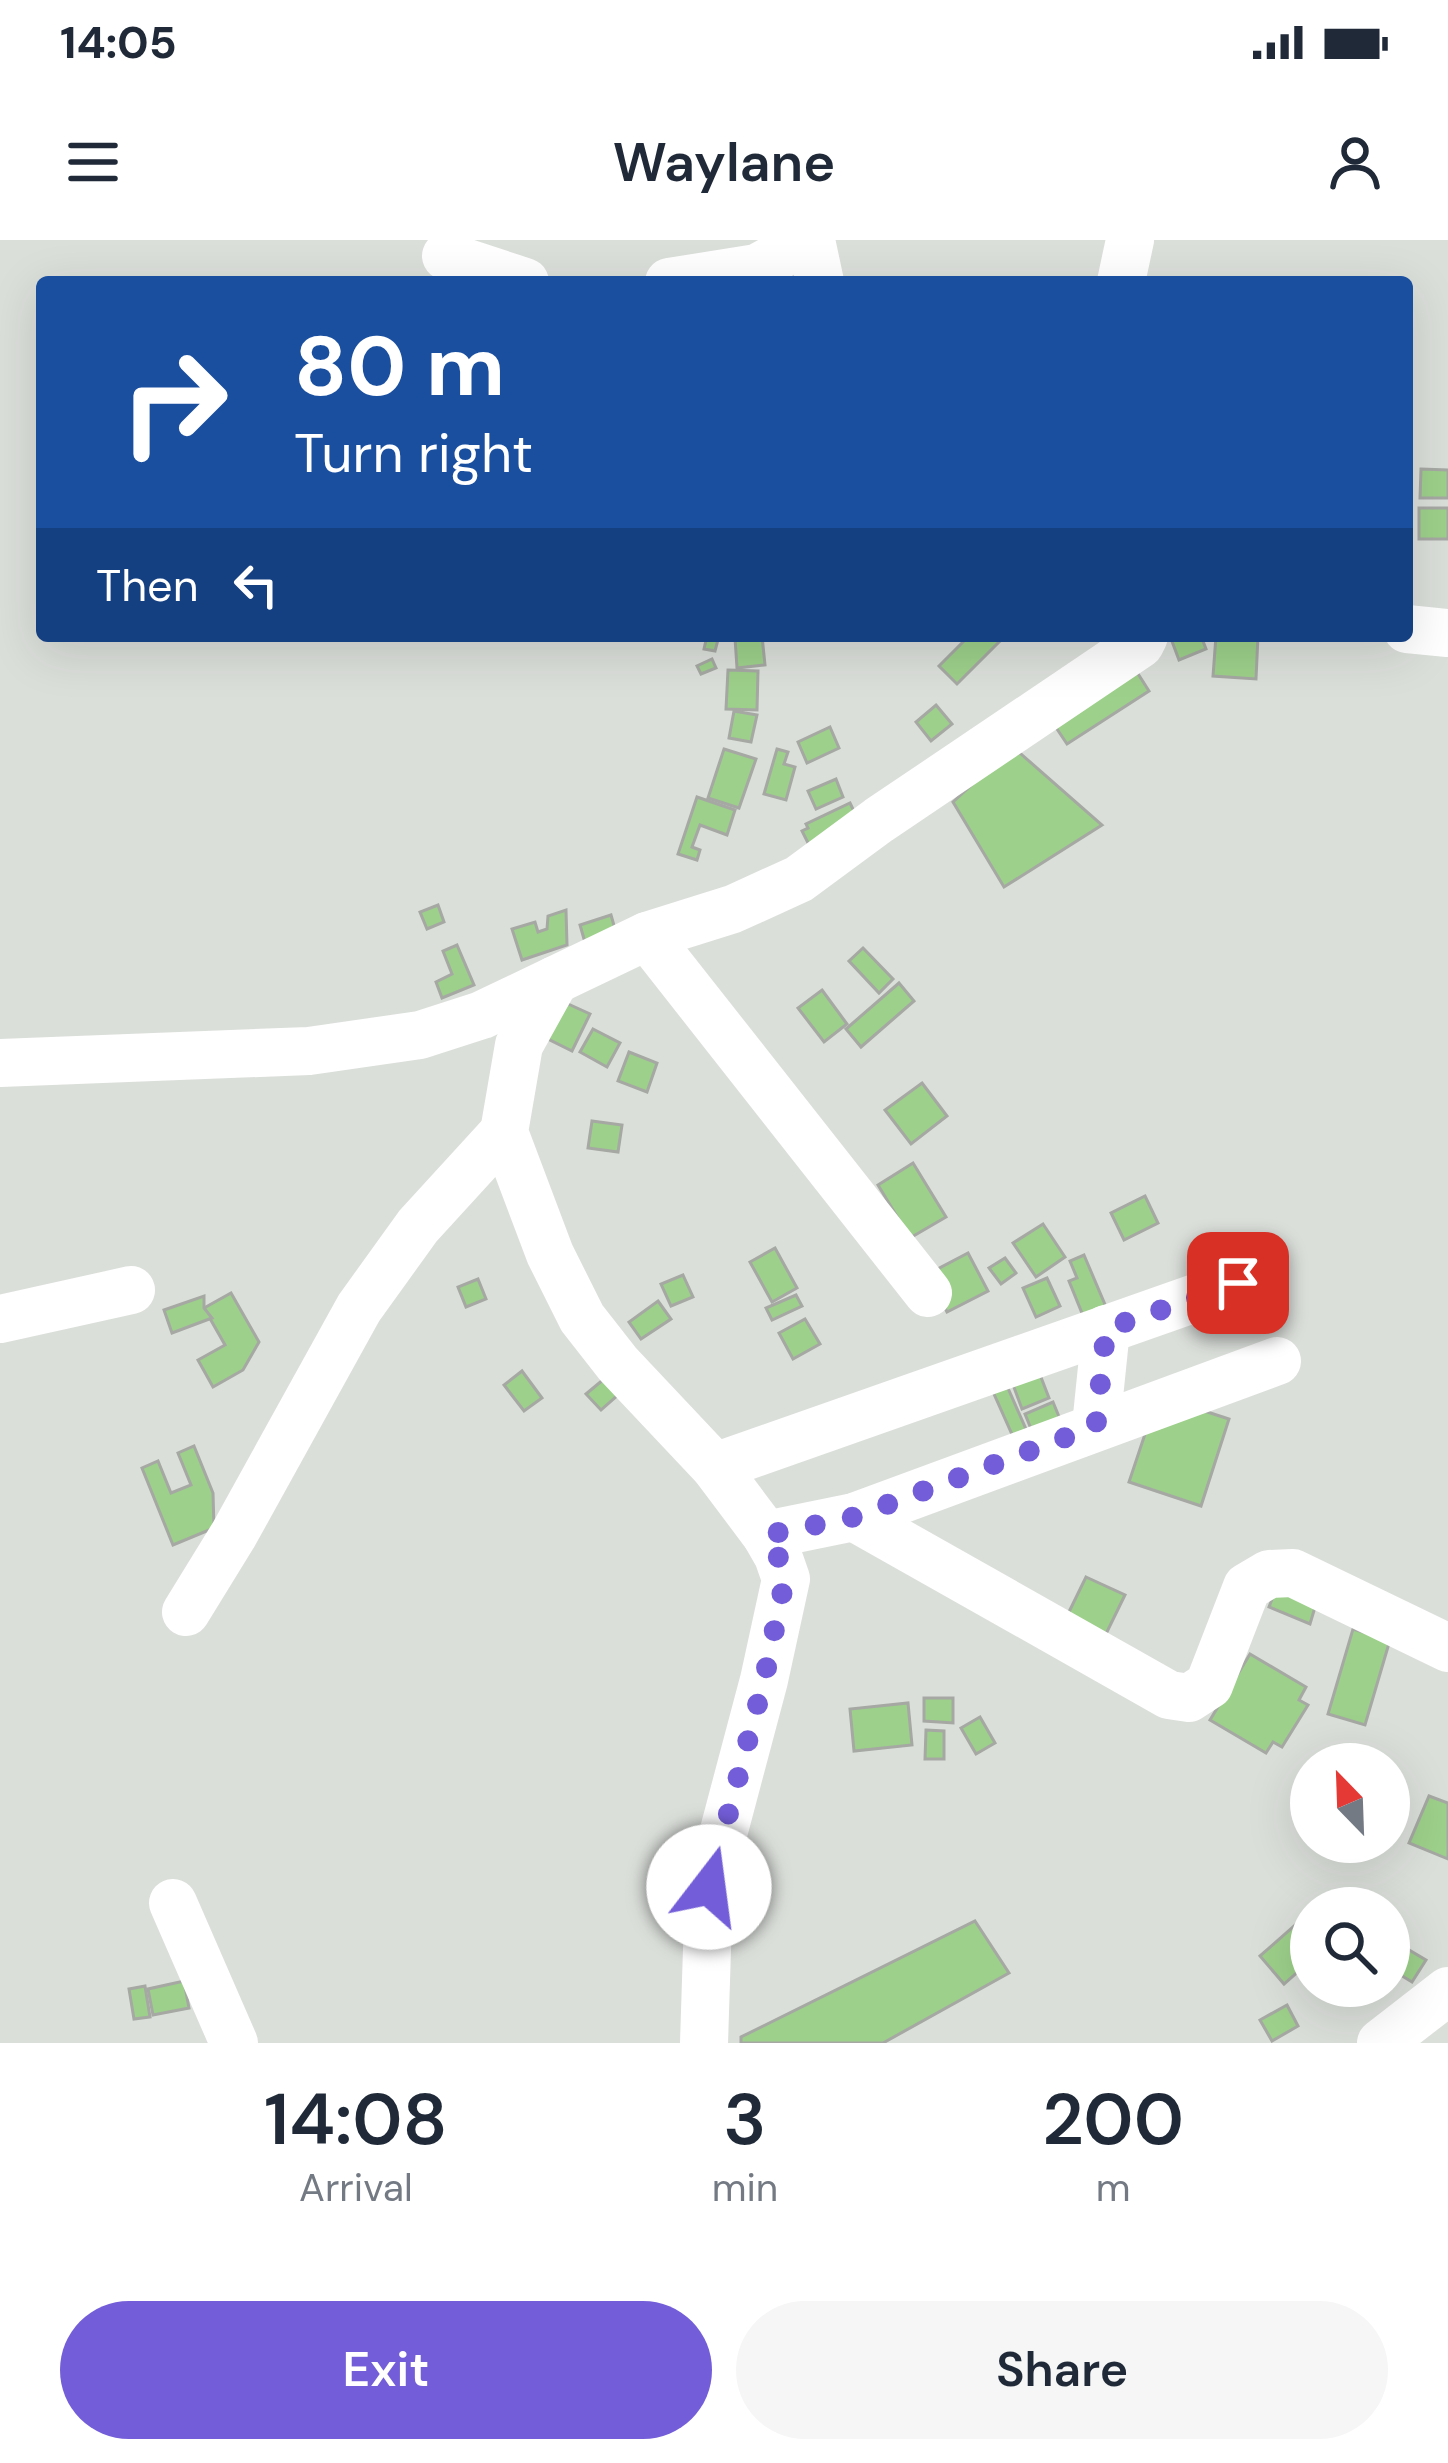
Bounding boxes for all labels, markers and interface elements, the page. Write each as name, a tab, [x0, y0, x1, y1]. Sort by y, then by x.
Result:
text: 14:05	[60, 13, 177, 72]
text: Waylane	[613, 127, 835, 198]
icon: menu	[60, 129, 126, 195]
icon: person	[1322, 129, 1388, 195]
text: 80 m	[294, 312, 505, 421]
icon: right	[96, 324, 252, 480]
text: Turn right	[294, 418, 533, 489]
icon: left	[223, 552, 289, 618]
text: Then	[96, 556, 199, 615]
pin	[1187, 1232, 1289, 1334]
icon: arrive	[1205, 1250, 1271, 1316]
north arrow	[1290, 1743, 1410, 1863]
map controls	[1290, 1743, 1410, 2007]
position arrow	[646, 1824, 772, 1950]
button: search	[1290, 1887, 1410, 2007]
text: 14:08	[264, 2073, 448, 2166]
text: 3	[723, 2073, 766, 2166]
text: 200	[1042, 2073, 1184, 2166]
text: Arrival	[299, 2162, 413, 2213]
text: min	[712, 2162, 778, 2213]
text: m	[1096, 2162, 1130, 2213]
button: Exit	[60, 2301, 712, 2439]
button: Share	[736, 2301, 1388, 2439]

